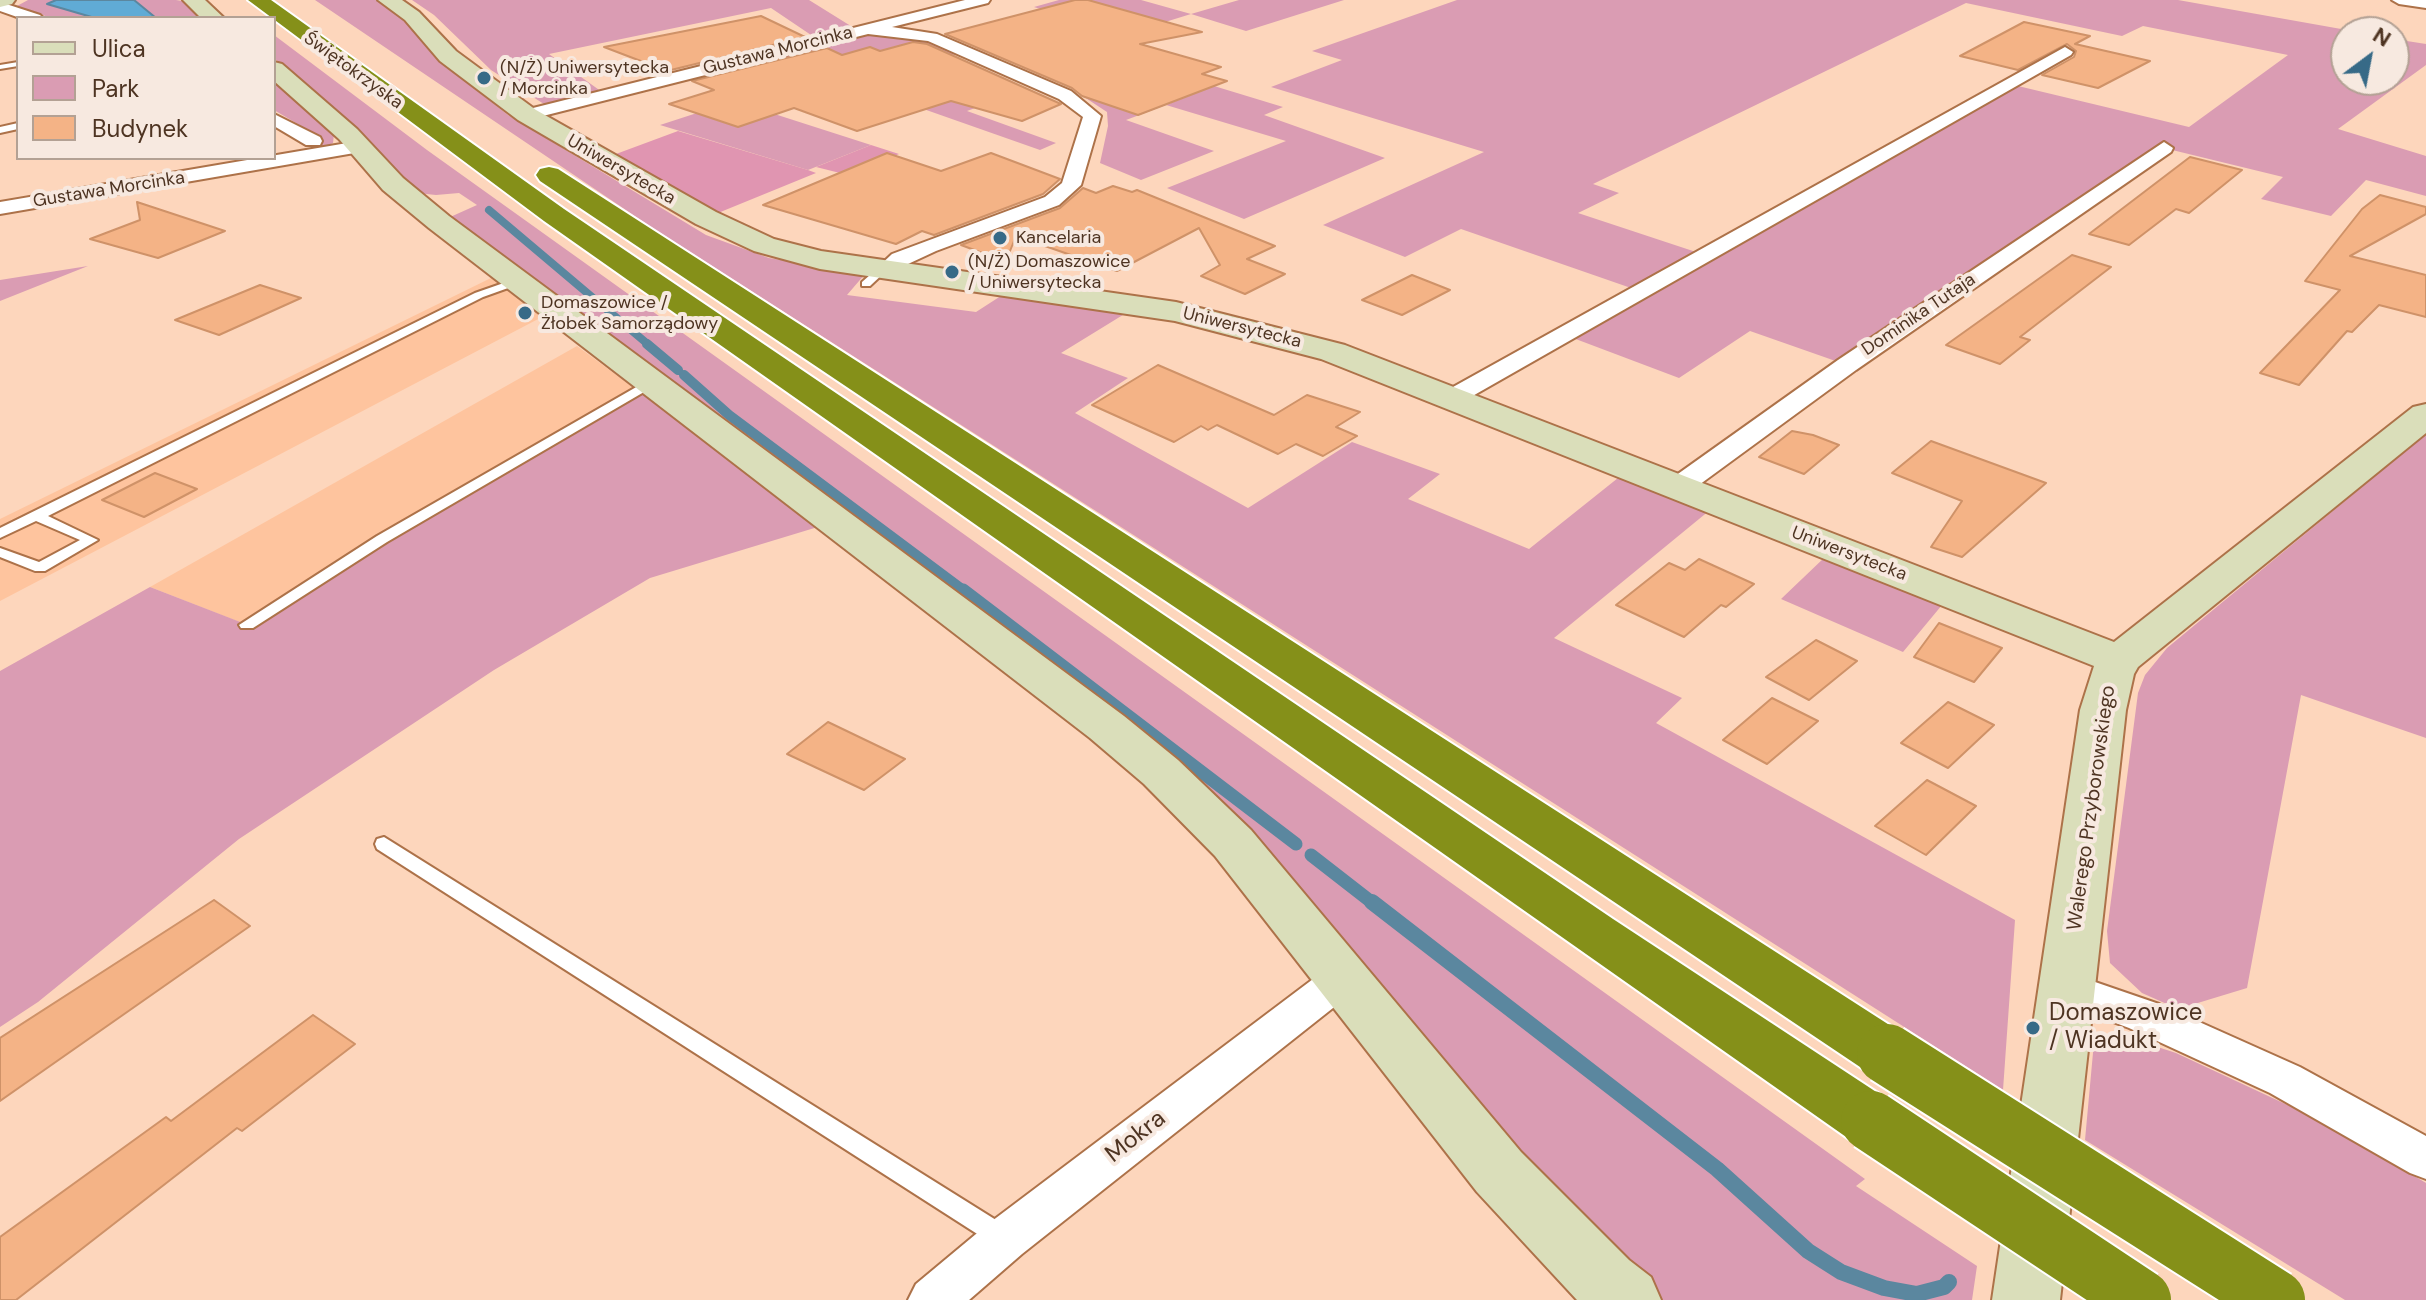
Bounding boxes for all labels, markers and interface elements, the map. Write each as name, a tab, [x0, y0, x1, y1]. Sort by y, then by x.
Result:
legend	[16, 16, 276, 160]
north arrow	[2330, 16, 2410, 96]
text: N	[2367, 20, 2396, 53]
street label: Gustawa Morcinka	[701, 22, 855, 80]
street label: Świętokrzyska	[299, 28, 407, 114]
text: Ulica	[92, 33, 146, 64]
place label: (N/Ż) Uniwersytecka / Morcinka	[500, 57, 669, 100]
marker: (N/Ż) Uniwersytecka / Morcinka	[475, 69, 493, 87]
text: Park	[92, 73, 139, 104]
text: Budynek	[92, 113, 188, 144]
street label: Uniwersytecka	[563, 130, 679, 210]
street label: Gustawa Morcinka	[32, 167, 186, 213]
place label: Kancelaria	[1016, 227, 1101, 249]
marker: Kancelaria	[991, 229, 1009, 247]
place label: (N/Ż) Domaszowice / Uniwersytecka	[968, 251, 1131, 294]
marker: (N/Ż) Domaszowice / Uniwersytecka	[943, 263, 961, 281]
street label: Dominika Tutaja	[1858, 269, 1980, 361]
place label: Domaszowice / Żłobek Samorządowy	[541, 292, 718, 334]
street label: Uniwersytecka	[1180, 303, 1304, 353]
marker: Domaszowice / Żłobek Samorządowy	[516, 304, 534, 322]
street label: Uniwersytecka	[1788, 522, 1910, 586]
street label: Walerego Przyborowskiego	[2063, 684, 2121, 932]
place label: Domaszowice / Wiadukt	[2049, 1000, 2202, 1056]
marker: Domaszowice / Wiadukt	[2024, 1019, 2042, 1037]
street label: Mokra	[1100, 1105, 1172, 1169]

